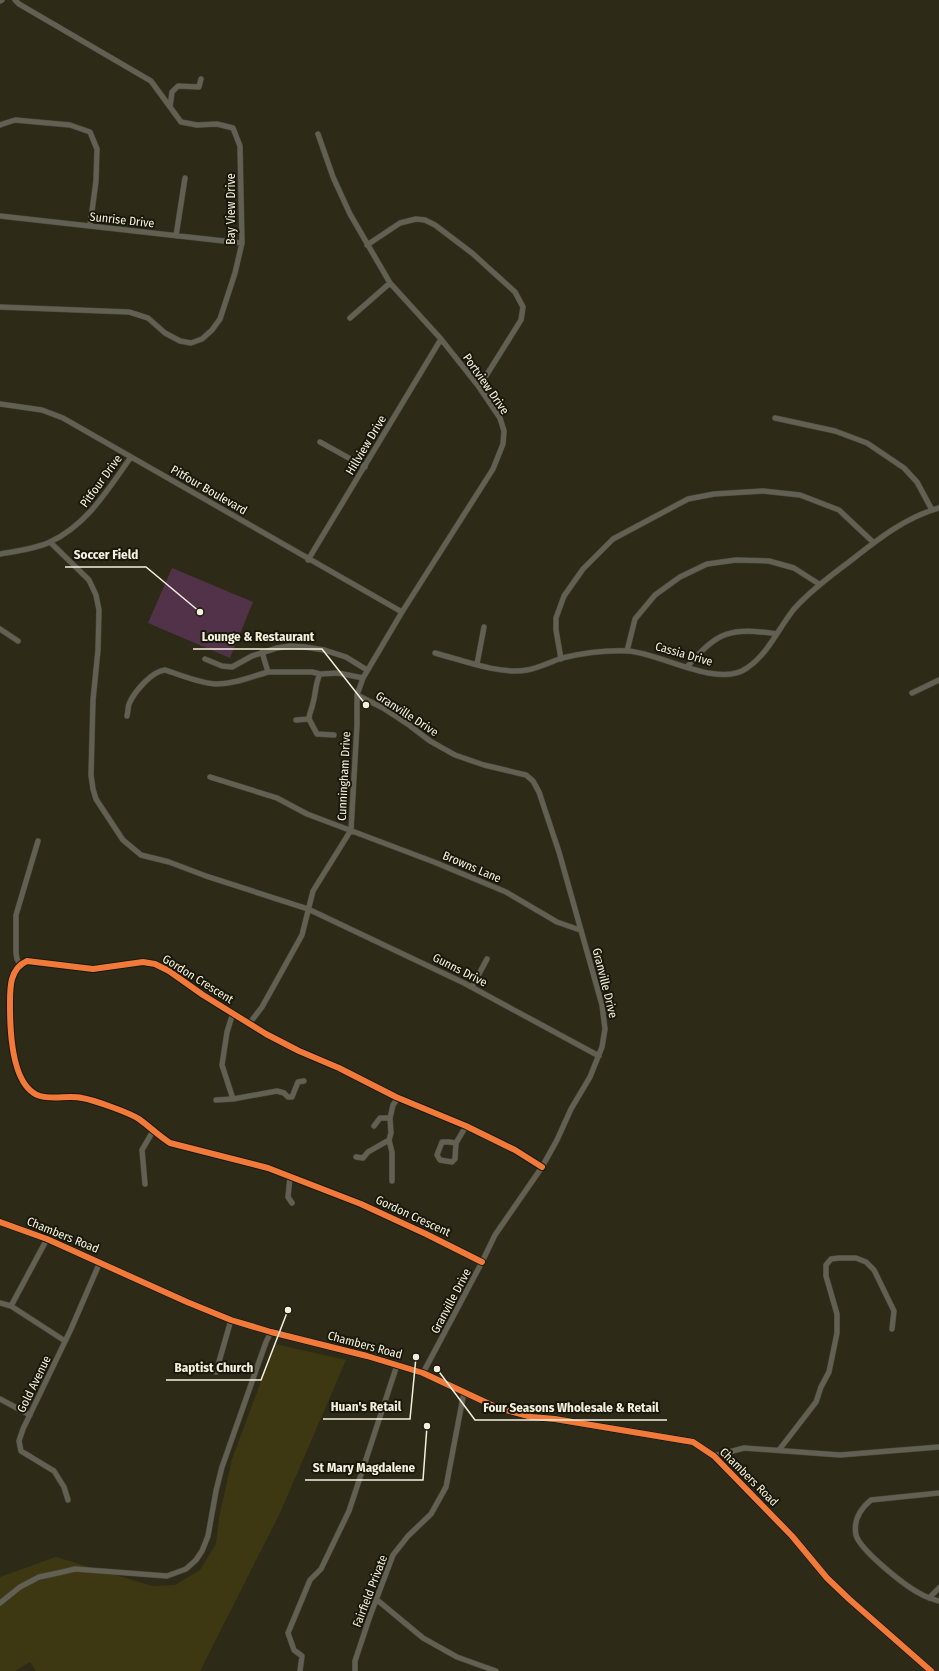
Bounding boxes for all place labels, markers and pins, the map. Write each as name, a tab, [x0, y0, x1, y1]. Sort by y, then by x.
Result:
callout: Soccer Field	[65, 542, 146, 567]
callout: Lounge & Restaurant	[193, 624, 322, 649]
callout: Baptist Church	[166, 1355, 261, 1380]
callout: Huan's Retail	[323, 1394, 410, 1419]
callout: Four Seasons Wholesale & Retail	[475, 1395, 667, 1420]
callout: St Mary Magdalene	[305, 1455, 423, 1480]

